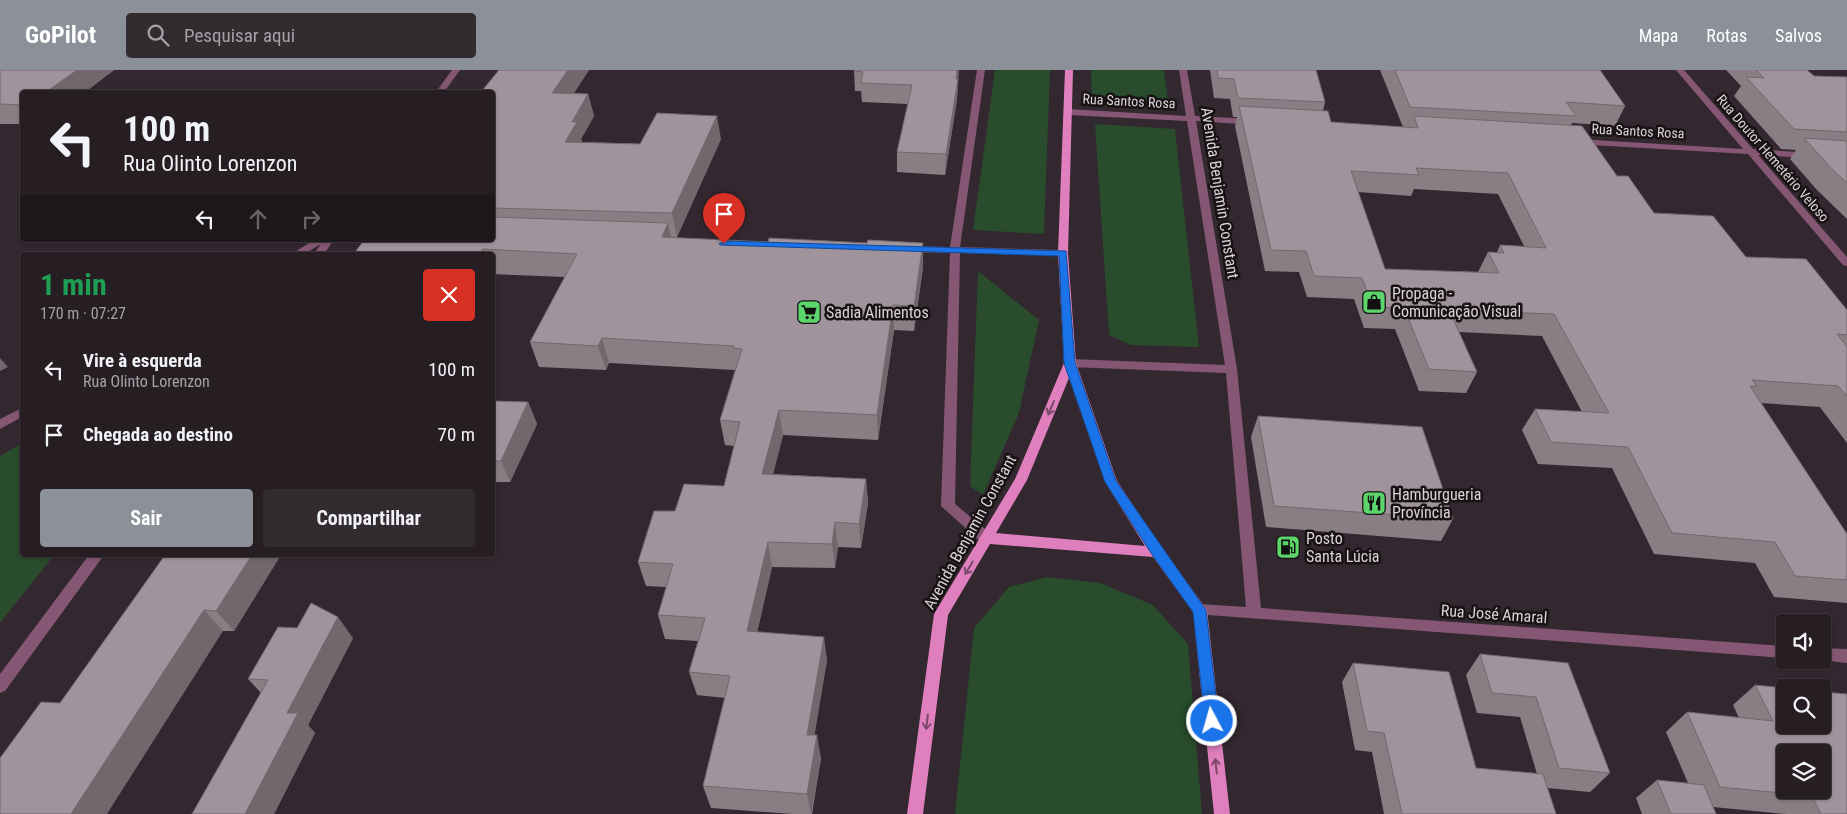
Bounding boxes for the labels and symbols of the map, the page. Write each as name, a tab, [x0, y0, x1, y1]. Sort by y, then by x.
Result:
street label: Rua Santos Rosa	[1082, 91, 1176, 111]
street label: Rua Doutor Hemetério Veloso	[1714, 91, 1832, 225]
street label: Avenida Benjamin Constant	[1197, 106, 1243, 280]
street label: Rua Santos Rosa	[1591, 121, 1685, 141]
pin	[703, 193, 745, 244]
place label: Propaga - Comunicação Visual	[1392, 284, 1521, 321]
shop icon: Propaga - Comunicação Visual	[1361, 289, 1387, 315]
supermarket icon: Sadia Alimentos	[796, 299, 822, 325]
place label: Sadia Alimentos	[826, 303, 929, 322]
one-way arrow	[1045, 400, 1055, 415]
street label: Avenida Benjamin Constant	[920, 451, 1020, 612]
place label: Hamburgueria Província	[1392, 485, 1481, 522]
restaurant icon: Hamburgueria Província	[1361, 490, 1387, 516]
place label: Posto Santa Lúcia	[1306, 529, 1380, 566]
fuel station icon: Posto Santa Lúcia	[1275, 534, 1301, 560]
one-way arrow	[963, 560, 973, 574]
street label: Rua José Amaral	[1440, 601, 1548, 627]
position arrow	[1185, 694, 1237, 746]
one-way arrow	[922, 713, 932, 729]
one-way arrow	[1212, 758, 1221, 774]

